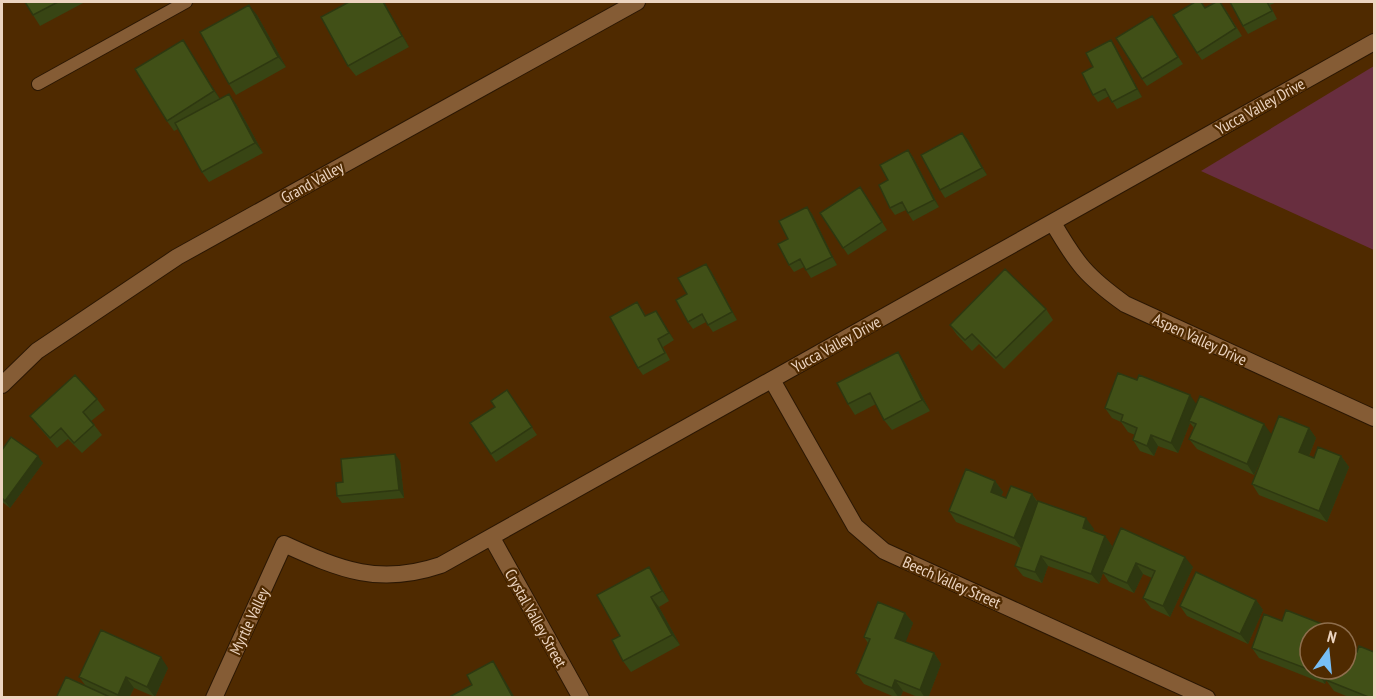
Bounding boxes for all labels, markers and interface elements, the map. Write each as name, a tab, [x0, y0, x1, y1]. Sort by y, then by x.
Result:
street label: Yucca Valley Drive	[1212, 73, 1308, 139]
street label: Grand Valley	[277, 157, 347, 207]
street label: Aspen Valley Drive	[1150, 308, 1250, 370]
street label: Yucca Valley Drive	[788, 311, 884, 377]
street label: Beech Valley Street	[900, 551, 1005, 613]
street label: Crystal Valley Street	[501, 565, 572, 671]
street label: Myrtle Valley	[225, 584, 273, 658]
north arrow	[1298, 621, 1358, 681]
text: N	[1325, 626, 1339, 647]

